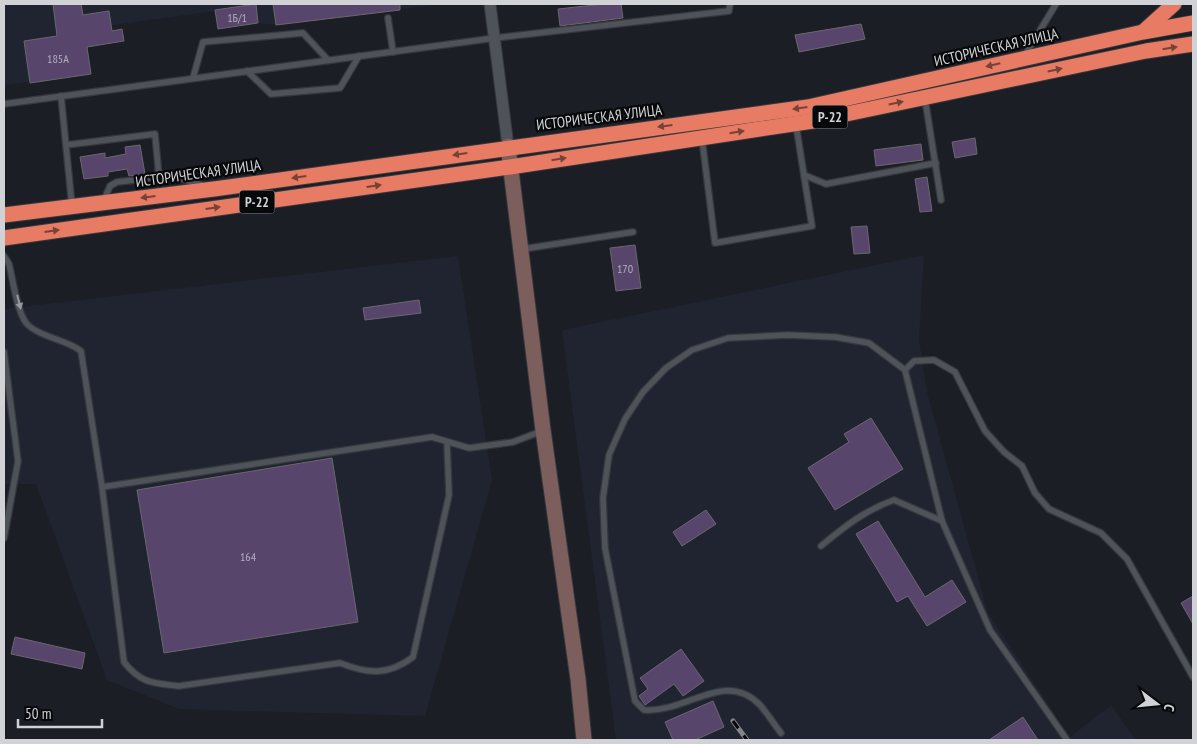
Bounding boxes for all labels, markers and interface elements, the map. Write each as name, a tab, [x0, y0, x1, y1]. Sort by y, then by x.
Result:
house number: 1Б/1	[227, 10, 247, 25]
street label: ИСТОРИЧЕСКАЯ УЛИЦА	[932, 23, 1061, 70]
one-way arrow	[1162, 43, 1178, 51]
house number: 185А	[47, 51, 69, 66]
one-way arrow	[985, 62, 1001, 70]
one-way arrow	[1048, 66, 1063, 74]
one-way arrow	[889, 99, 904, 107]
street label: ИСТОРИЧЕСКАЯ УЛИЦА	[535, 100, 664, 134]
one-way arrow	[792, 104, 808, 112]
road number: Р-22	[812, 105, 848, 128]
one-way arrow	[657, 122, 673, 130]
one-way arrow	[729, 128, 745, 136]
one-way arrow	[451, 150, 467, 158]
street label: ИСТОРИЧЕСКАЯ УЛИЦА	[134, 155, 263, 191]
one-way arrow	[551, 155, 567, 163]
one-way arrow	[291, 173, 307, 181]
one-way arrow	[366, 182, 382, 190]
road number: Р-22	[240, 190, 274, 213]
one-way arrow	[140, 193, 156, 201]
one-way arrow	[205, 204, 221, 212]
one-way arrow	[44, 227, 60, 235]
house number: 170	[617, 261, 633, 276]
one-way arrow	[15, 295, 23, 310]
house number: 164	[240, 549, 257, 564]
north arrow	[1132, 679, 1182, 729]
scale bar	[18, 696, 101, 728]
text: С	[1160, 702, 1179, 714]
text: 50 m	[25, 704, 51, 723]

